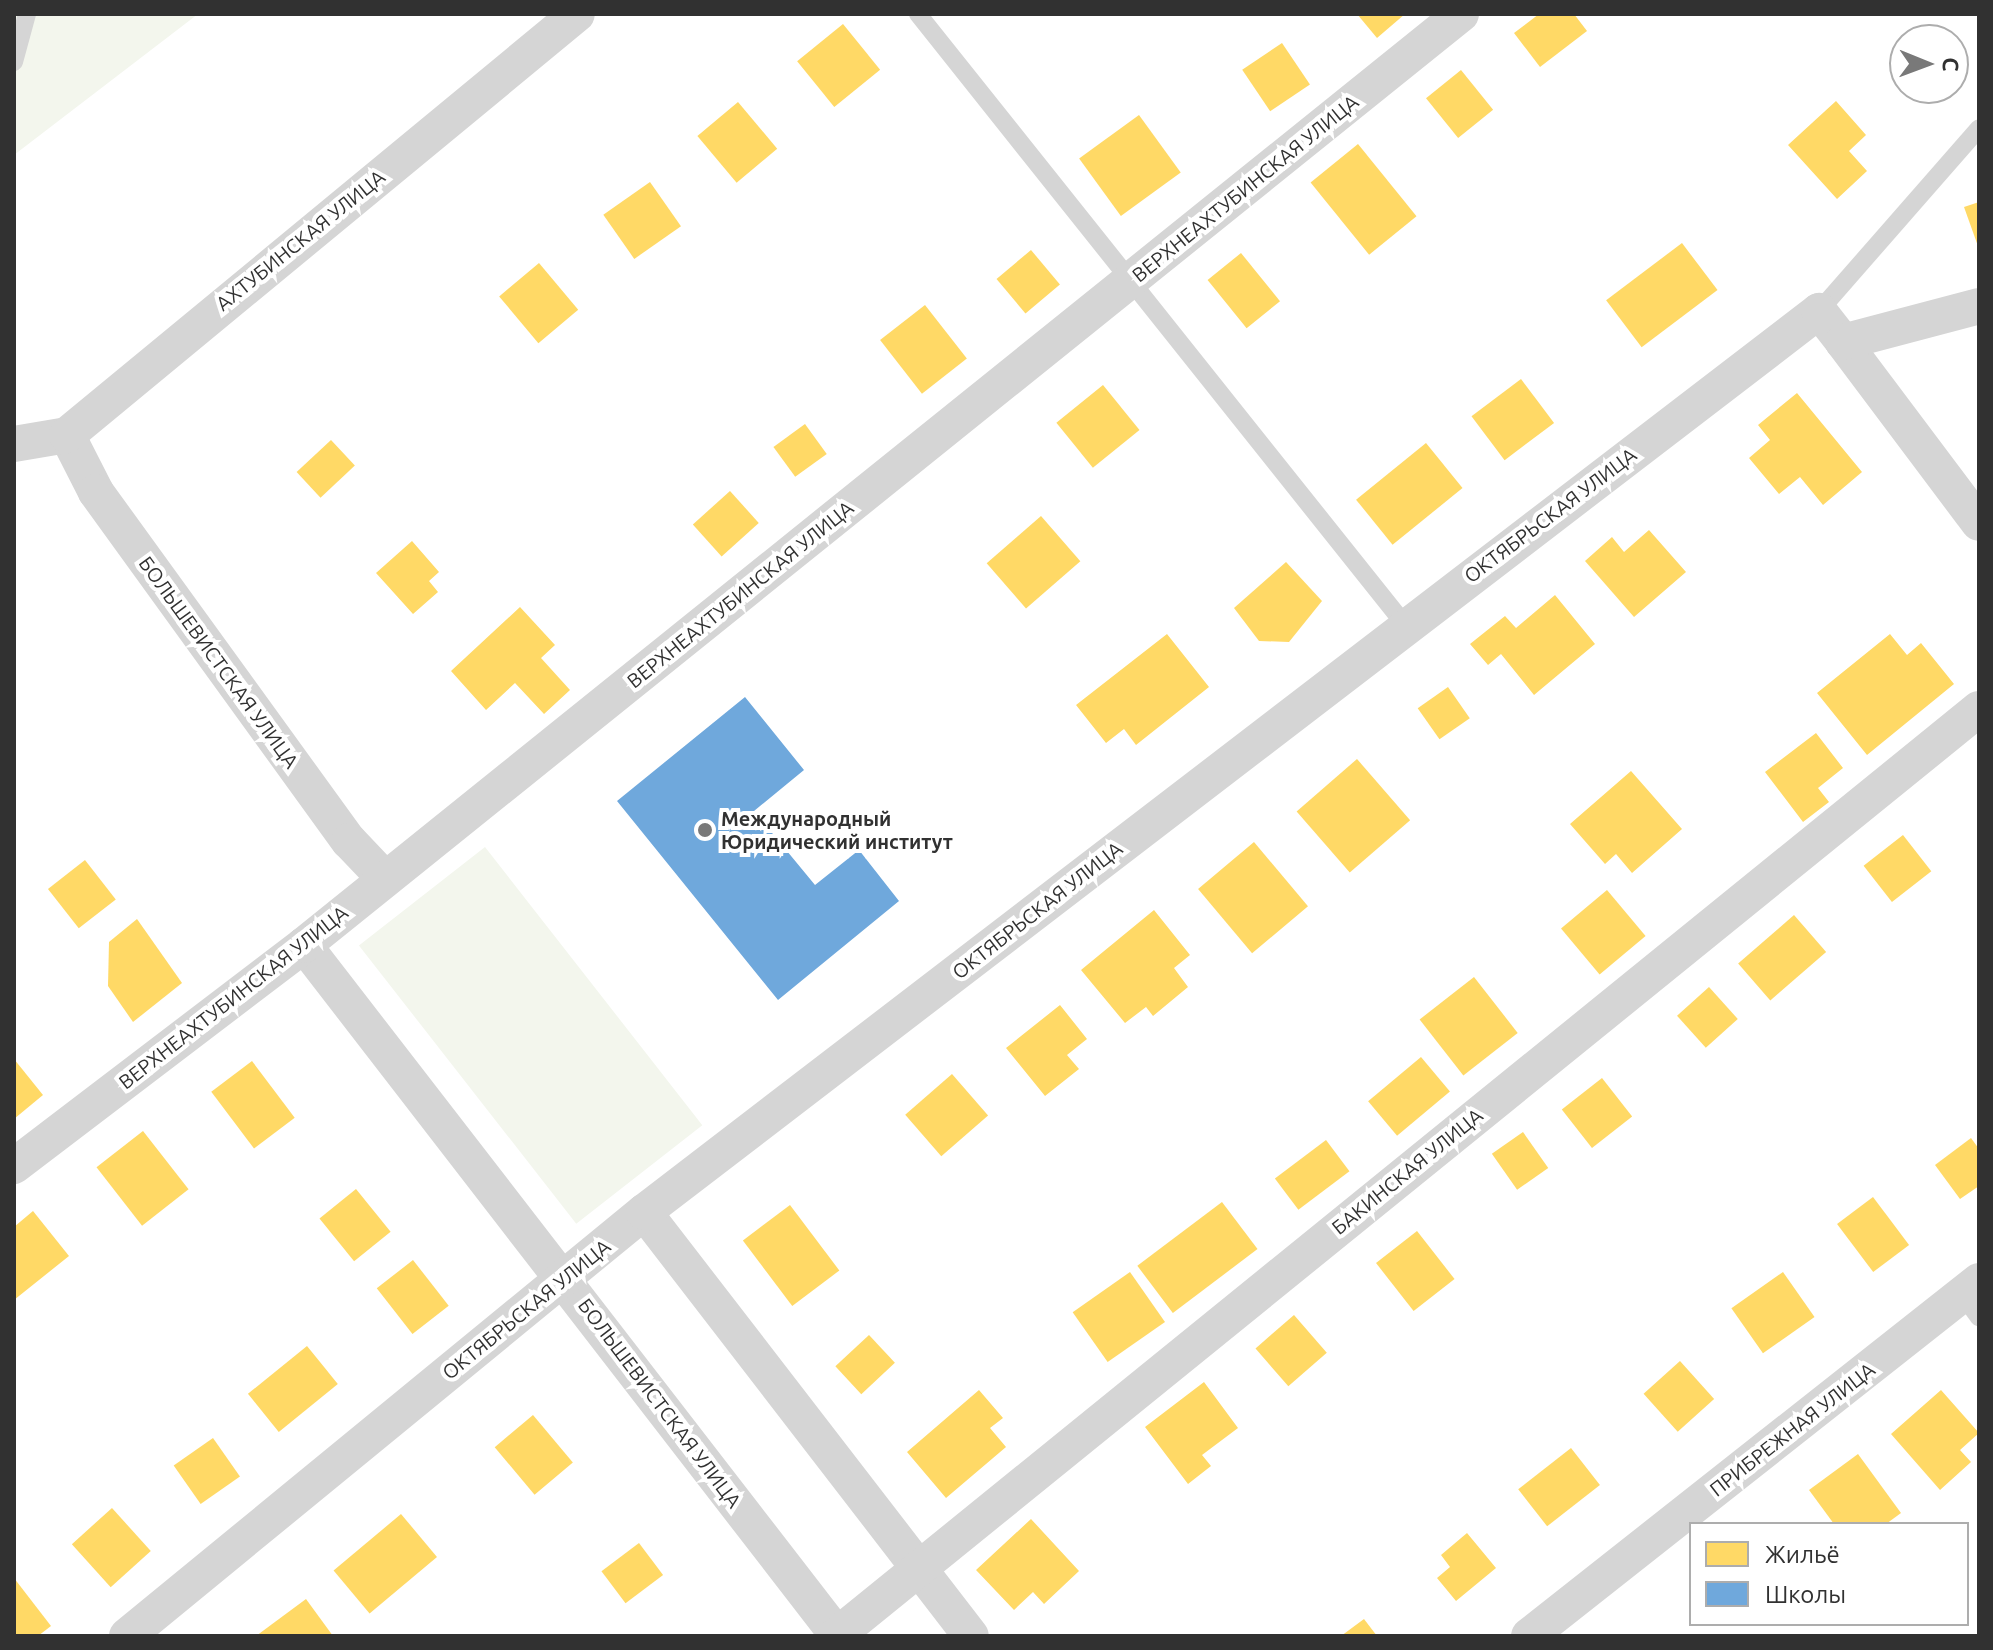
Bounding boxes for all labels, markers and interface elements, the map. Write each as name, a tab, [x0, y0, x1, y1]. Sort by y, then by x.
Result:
north arrow	[1889, 24, 1969, 104]
text: С	[1939, 57, 1964, 72]
street label: ВЕРХНЕАХТУБИНСКАЯ УЛИЦА	[1127, 89, 1363, 287]
street label: АХТУБИНСКАЯ УЛИЦА	[211, 164, 389, 316]
street label: ОКТЯБРЬСКАЯ УЛИЦА	[1459, 442, 1641, 588]
street label: ВЕРХНЕАХТУБИНСКАЯ УЛИЦА	[622, 495, 858, 693]
street label: БОЛЬШЕВИСТСКАЯ УЛИЦА	[134, 551, 304, 773]
place label: Международный Юридический институт	[721, 806, 953, 853]
marker: Международный Юридический институт	[696, 821, 714, 839]
street label: ОКТЯБРЬСКАЯ УЛИЦА	[947, 836, 1127, 984]
street label: ВЕРХНЕАХТУБИНСКАЯ УЛИЦА	[114, 900, 352, 1094]
street label: БАКИНСКАЯ УЛИЦА	[1327, 1103, 1487, 1239]
street label: ОКТЯБРЬСКАЯ УЛИЦА	[437, 1234, 615, 1384]
street label: БОЛЬШЕВИСТСКАЯ УЛИЦА	[573, 1294, 747, 1512]
street label: ПРИБРЕЖНАЯ УЛИЦА	[1705, 1357, 1879, 1501]
legend	[1689, 1522, 1969, 1626]
text: Жильё	[1765, 1541, 1840, 1568]
text: Школы	[1765, 1581, 1846, 1608]

